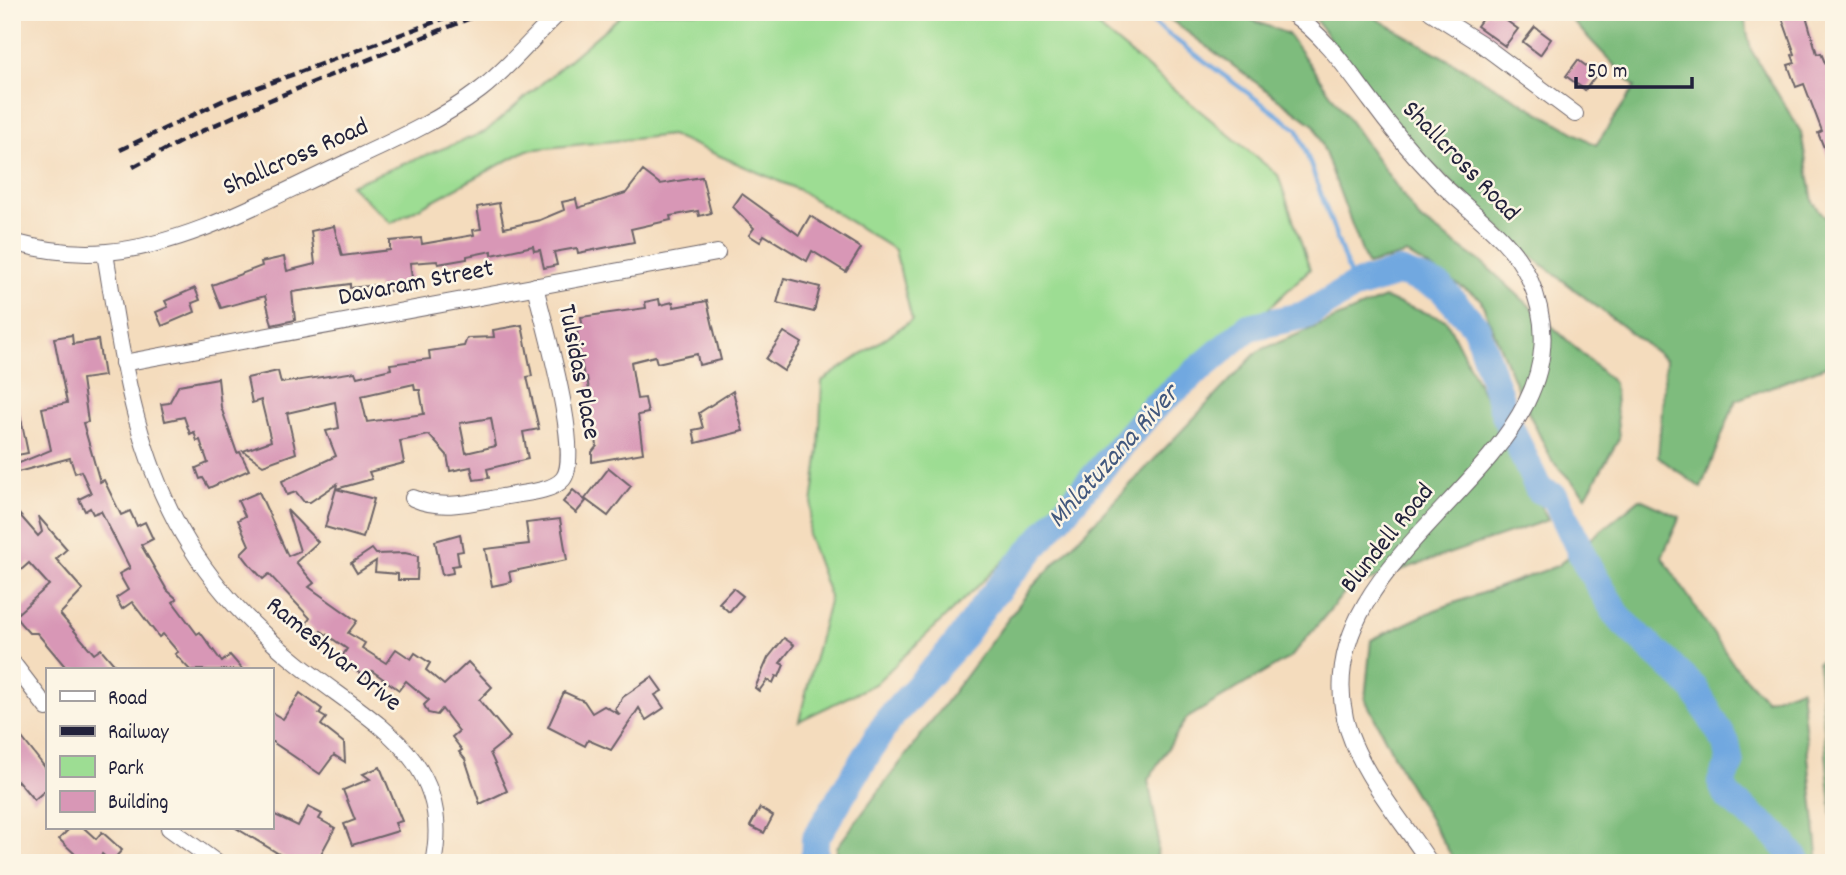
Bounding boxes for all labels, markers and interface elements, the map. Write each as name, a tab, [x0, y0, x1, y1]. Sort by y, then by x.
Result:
scale bar	[1576, 46, 1692, 90]
text: 50 m	[1587, 58, 1627, 88]
street label: Shallcross Road	[1392, 93, 1528, 231]
street label: Shallcross Road	[217, 109, 375, 207]
street label: Davaram Street	[335, 251, 497, 317]
street label: Tulsidas Place	[547, 301, 609, 443]
water label: Mhlatuzana River	[1040, 375, 1193, 539]
street label: Blundell Road	[1332, 476, 1444, 602]
street label: Rameshvar Drive	[257, 588, 409, 722]
legend	[46, 668, 273, 830]
text: Road	[108, 685, 147, 715]
text: Railway	[108, 719, 169, 749]
text: Park	[108, 755, 144, 785]
text: Building	[108, 789, 168, 819]

